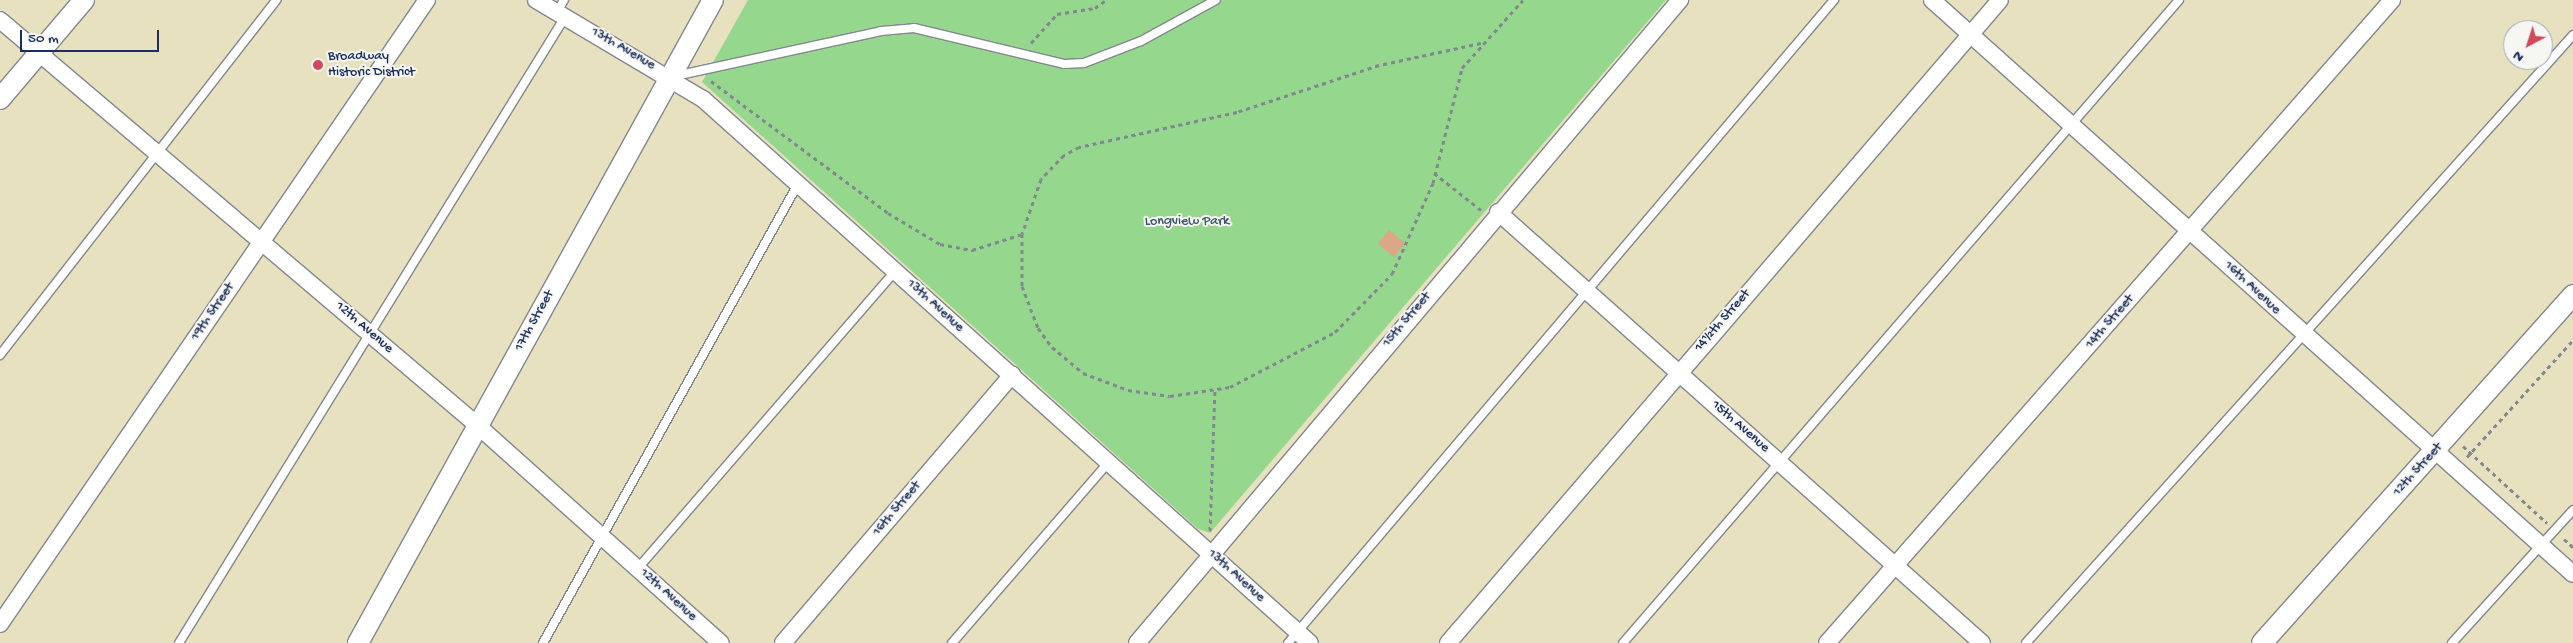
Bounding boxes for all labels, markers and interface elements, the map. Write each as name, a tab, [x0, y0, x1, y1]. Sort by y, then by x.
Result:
scale bar	[22, 20, 161, 52]
north arrow	[2503, 20, 2553, 70]
street label: 13th Avenue	[588, 24, 658, 74]
text: 50 m	[28, 30, 59, 48]
text: N	[2510, 47, 2528, 66]
place label: Broadway Historic District	[328, 49, 415, 82]
marker: Broadway Historic District	[312, 59, 324, 71]
park label: Longview Park	[1145, 214, 1229, 230]
street label: 16th Avenue	[2220, 258, 2284, 318]
street label: 13th Avenue	[903, 276, 967, 336]
street label: 19th Street	[187, 280, 239, 344]
street label: 14½th Street	[1691, 286, 1755, 356]
street label: 17th Street	[511, 288, 559, 354]
street label: 15th Street	[1379, 289, 1435, 351]
street label: 14th Street	[2082, 292, 2138, 352]
street label: 12th Avenue	[332, 298, 396, 358]
street label: 15th Avenue	[1707, 397, 1773, 457]
street label: 12th Street	[2390, 440, 2446, 500]
street label: 16th Street	[869, 478, 925, 540]
street label: 13th Avenue	[1204, 546, 1268, 606]
street label: 12th Avenue	[636, 565, 700, 625]

